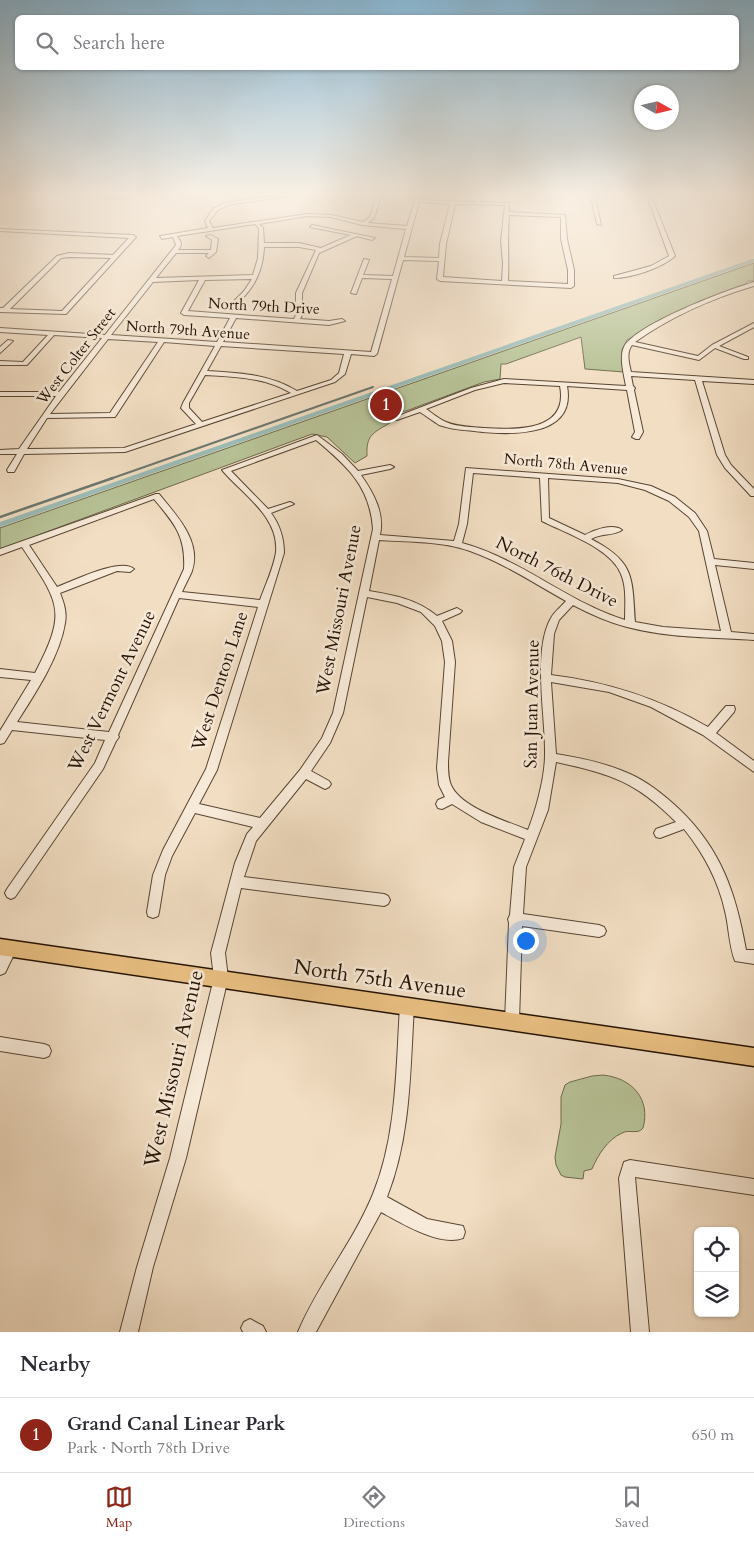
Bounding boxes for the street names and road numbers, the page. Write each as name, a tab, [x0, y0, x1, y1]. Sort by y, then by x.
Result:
street label: North 79th Drive	[208, 293, 321, 319]
street label: West Colter Street	[31, 303, 120, 409]
street label: North 79th Avenue	[125, 316, 251, 344]
street label: North 78th Avenue	[503, 449, 629, 479]
street label: West Missouri Avenue	[310, 523, 368, 698]
street label: North 76th Drive	[491, 530, 623, 614]
street label: West Vermont Avenue	[62, 606, 162, 777]
street label: West Denton Lane	[185, 608, 254, 755]
street label: San Juan Avenue	[518, 639, 546, 769]
street label: North 75th Avenue	[292, 953, 468, 1005]
street label: West Missouri Avenue	[137, 967, 211, 1172]

